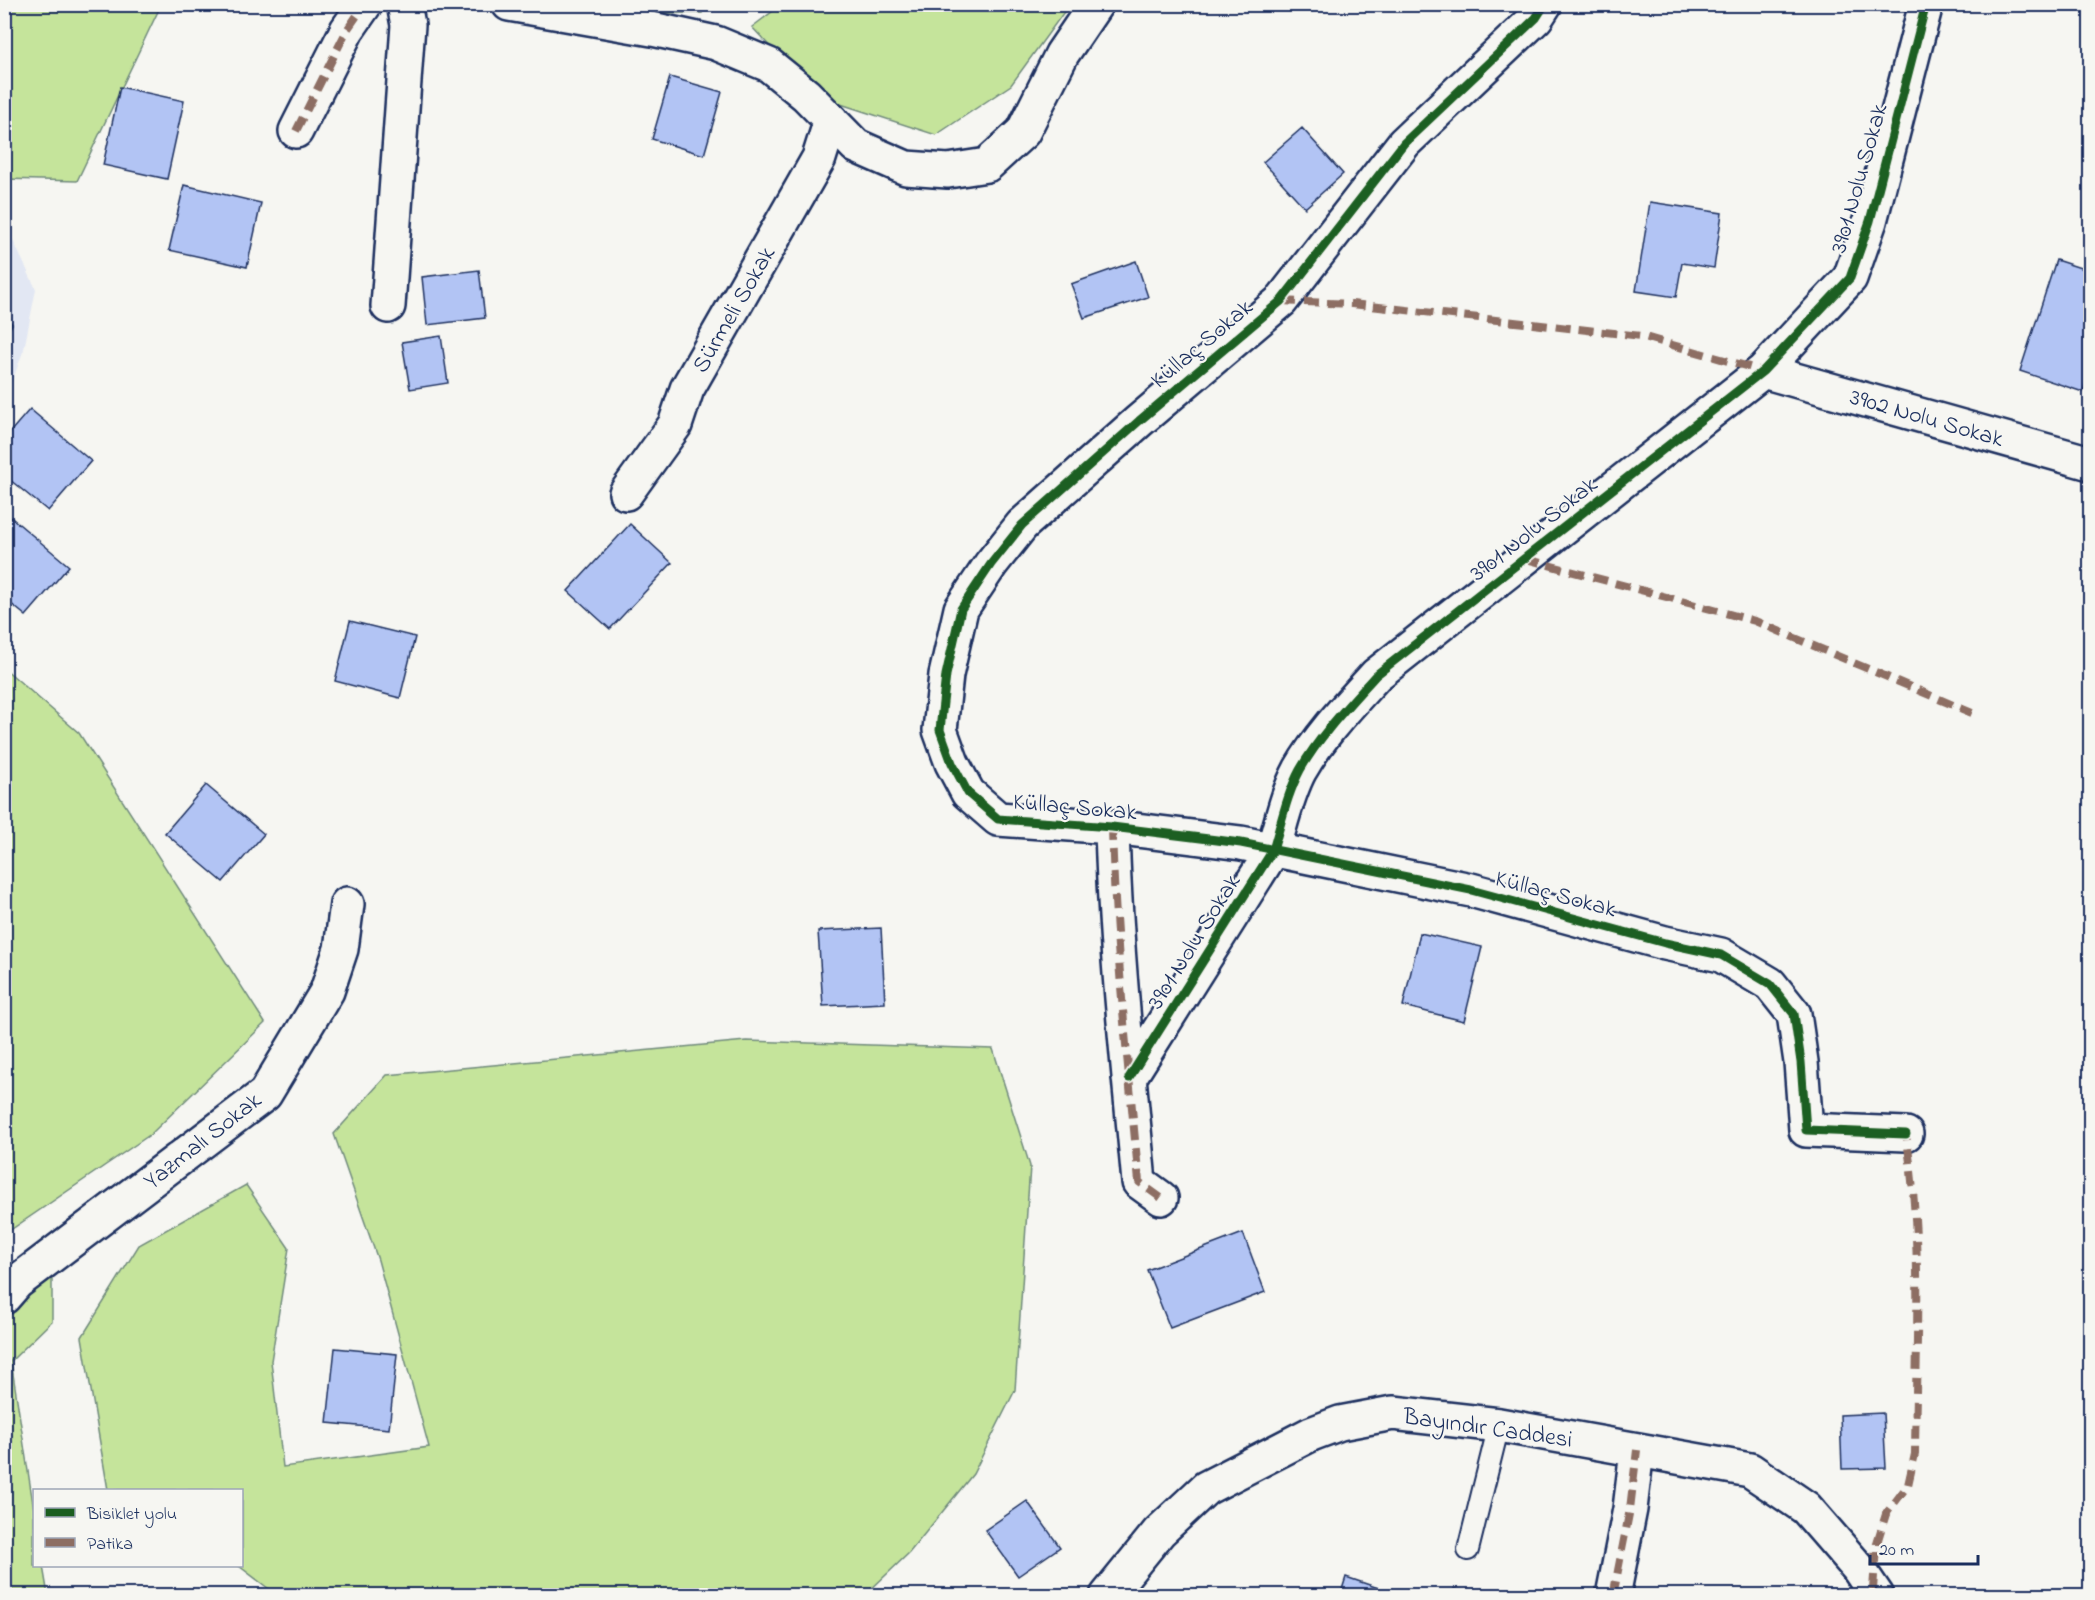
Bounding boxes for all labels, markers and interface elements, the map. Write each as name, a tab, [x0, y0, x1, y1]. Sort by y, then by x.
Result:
street label: 3901 Nolu Sokak	[1822, 99, 1899, 257]
street label: Sürmeli Sokak	[685, 240, 786, 380]
street label: Küllaç Sokak	[1144, 291, 1262, 398]
street label: 3902 Nolu Sokak	[1845, 381, 2008, 458]
street label: 3901 Nolu Sokak	[1463, 468, 1606, 591]
street label: Küllaç Sokak	[1011, 786, 1139, 831]
street label: Küllaç Sokak	[1491, 862, 1620, 929]
street label: 3901 Nolu Sokak	[1139, 867, 1251, 1017]
street label: Yazmalı Sokak	[137, 1084, 270, 1199]
street label: Bayındır Caddesi	[1400, 1400, 1574, 1460]
legend	[33, 1489, 243, 1567]
text: Bisiklet yolu	[86, 1502, 177, 1528]
scale bar	[1870, 1528, 1978, 1566]
text: Patika	[87, 1532, 133, 1558]
text: 20 m	[1879, 1538, 1914, 1564]

